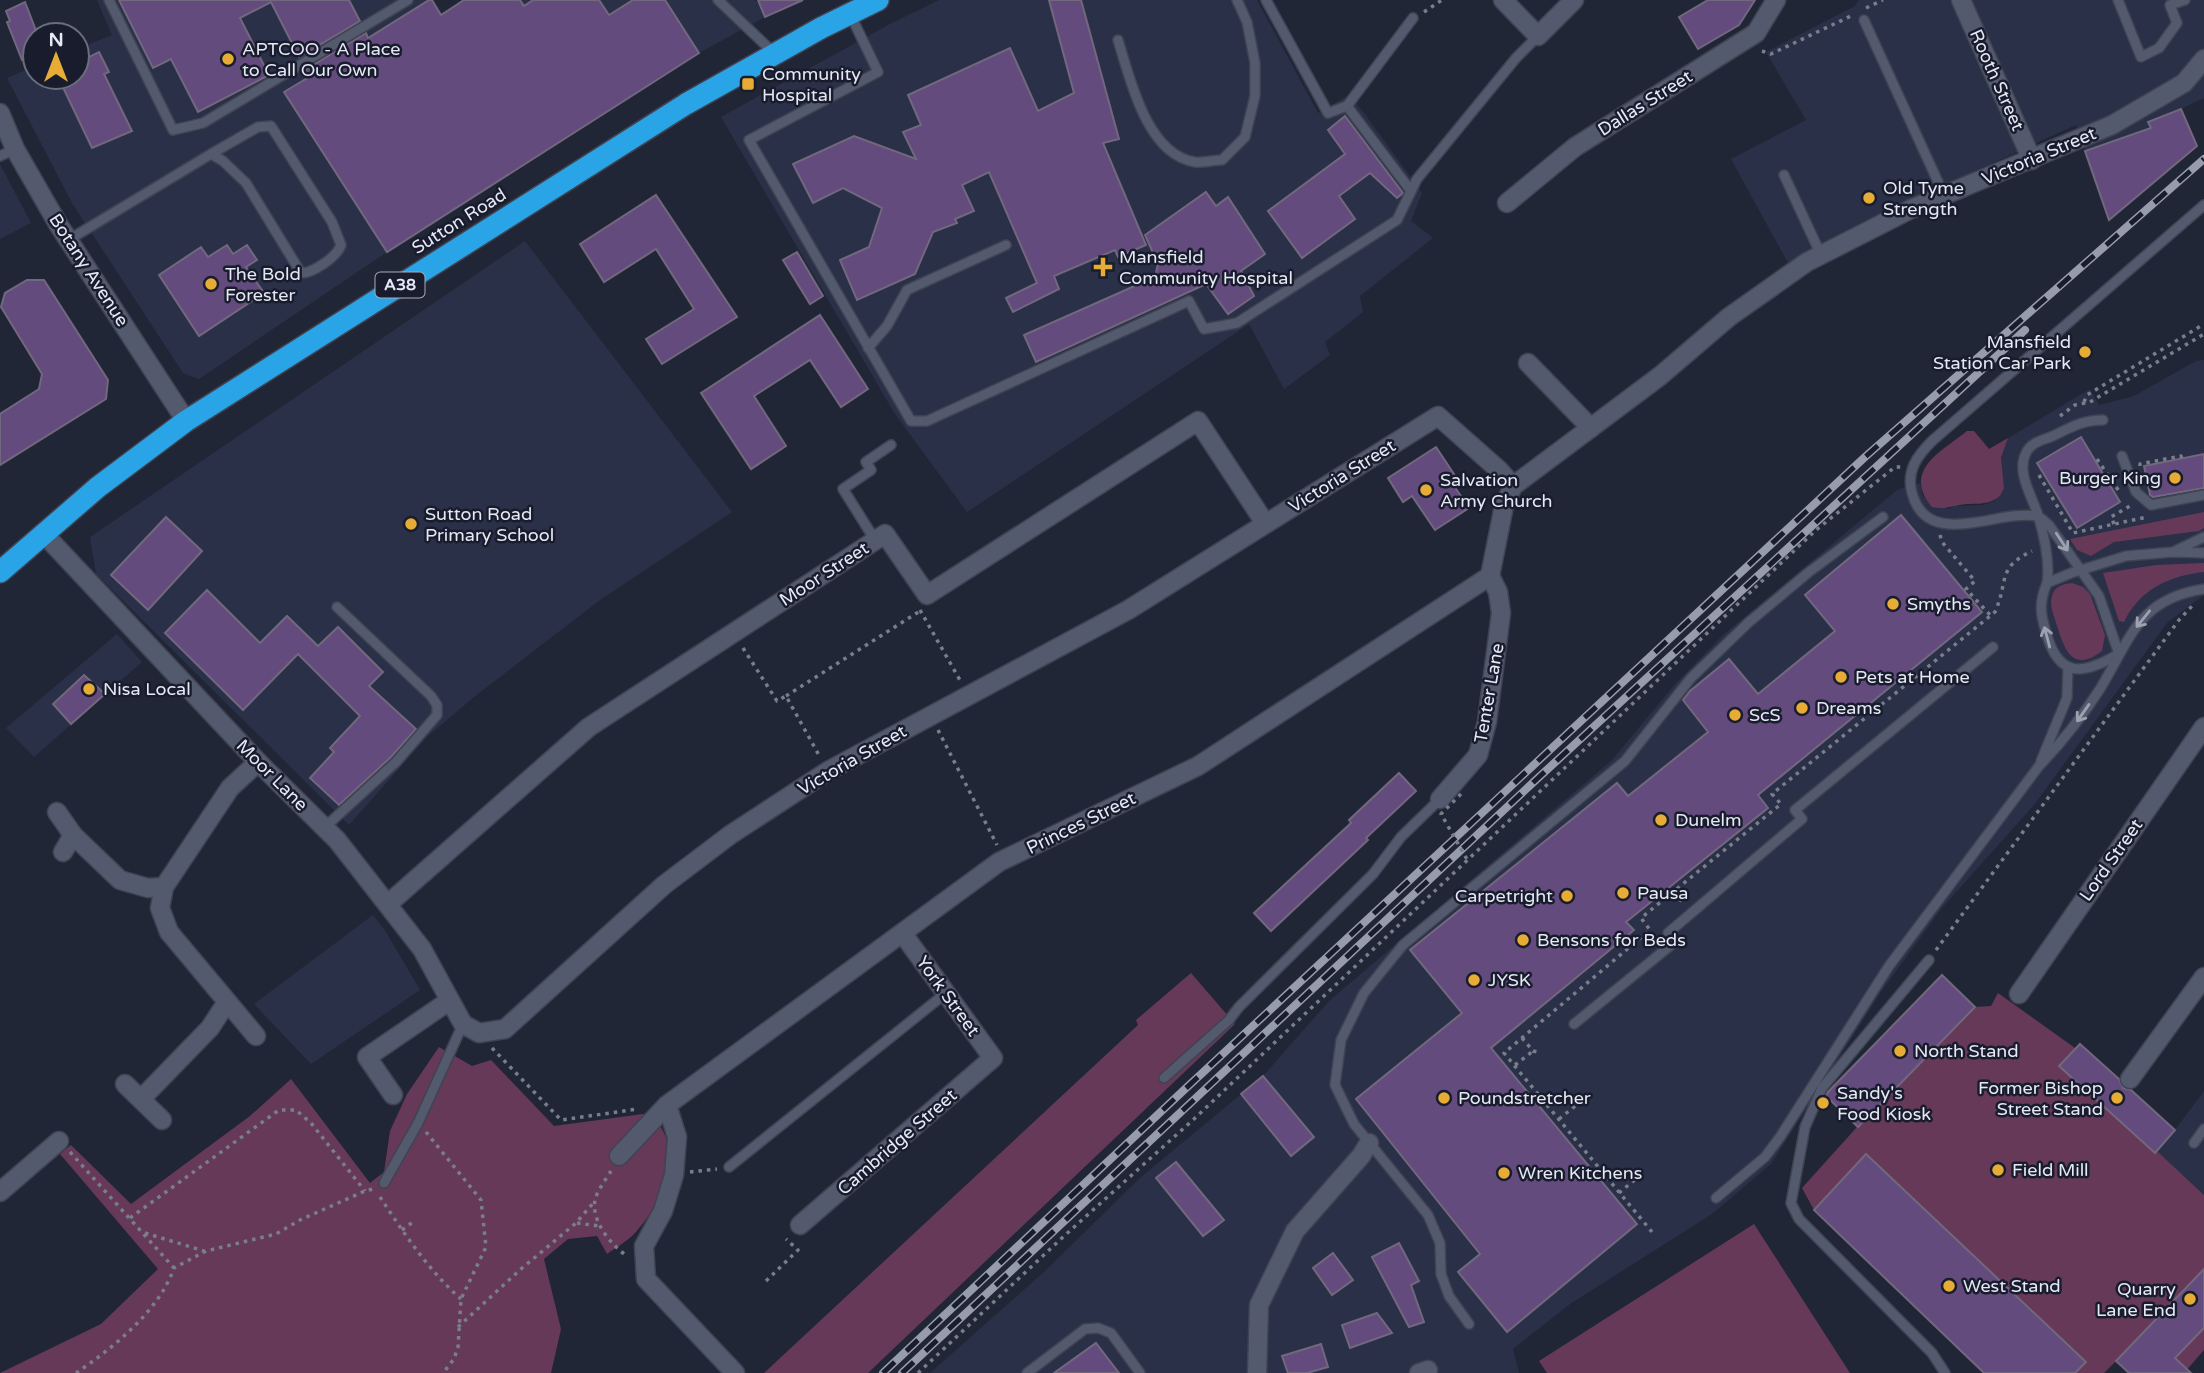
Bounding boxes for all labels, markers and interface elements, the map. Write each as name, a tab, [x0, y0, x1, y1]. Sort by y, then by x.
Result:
north arrow	[21, 21, 91, 91]
street label: Rooth Street	[1965, 26, 2029, 134]
text: N	[48, 29, 64, 51]
place label: APTCOO - A Place to Call Our Own	[242, 38, 401, 81]
marker: APTCOO - A Place to Call Our Own	[220, 51, 236, 67]
place label: Community Hospital	[762, 63, 861, 106]
street label: Dallas Street	[1594, 65, 1696, 141]
marker: Community Hospital	[740, 76, 756, 92]
street label: Victoria Street	[1979, 122, 2099, 190]
place label: Old Tyme Strength	[1883, 177, 1964, 220]
street label: Sutton Road	[408, 183, 510, 259]
marker: Old Tyme Strength	[1861, 190, 1877, 206]
street label: Botany Avenue	[44, 210, 134, 330]
place label: Mansfield Community Hospital	[1119, 246, 1293, 289]
marker: Mansfield Community Hospital	[1093, 257, 1113, 277]
place label: The Bold Forester	[225, 263, 301, 306]
road number: A38	[376, 272, 424, 298]
marker: The Bold Forester	[203, 276, 219, 292]
place label: Mansfield Station Car Park	[1933, 331, 2071, 374]
marker: Mansfield Station Car Park	[2077, 344, 2093, 360]
street label: Victoria Street	[1285, 434, 1400, 518]
place label: Burger King	[2059, 467, 2161, 489]
place label: Salvation Army Church	[1440, 469, 1552, 512]
marker: Burger King	[2167, 470, 2183, 486]
marker: Salvation Army Church	[1418, 482, 1434, 498]
place label: Sutton Road Primary School	[425, 503, 554, 546]
marker: Sutton Road Primary School	[403, 516, 419, 532]
one-way arrow	[2054, 532, 2069, 551]
street label: Moor Street	[775, 537, 873, 611]
place label: Smyths	[1907, 593, 1971, 615]
marker: Smyths	[1885, 596, 1901, 612]
one-way arrow	[2135, 609, 2150, 627]
one-way arrow	[2040, 626, 2053, 649]
street label: Tenter Lane	[1469, 641, 1509, 745]
place label: Pets at Home	[1855, 666, 1970, 688]
marker: Pets at Home	[1833, 669, 1849, 685]
place label: Nisa Local	[103, 678, 191, 700]
marker: Nisa Local	[81, 681, 97, 697]
place label: Dreams	[1816, 697, 1881, 719]
marker: Dreams	[1794, 700, 1810, 716]
one-way arrow	[2076, 703, 2090, 722]
place label: ScS	[1749, 704, 1781, 726]
marker: ScS	[1727, 707, 1743, 723]
street label: Victoria Street	[794, 720, 910, 800]
street label: Moor Lane	[232, 735, 312, 815]
street label: Princes Street	[1023, 787, 1139, 859]
place label: Dunelm	[1675, 809, 1742, 831]
marker: Dunelm	[1653, 812, 1669, 828]
street label: Lord Street	[2075, 815, 2147, 905]
place label: Pausa	[1637, 882, 1688, 904]
place label: Carpetright	[1455, 885, 1553, 907]
marker: Pausa	[1615, 885, 1631, 901]
marker: Carpetright	[1559, 888, 1575, 904]
place label: Bensons for Beds	[1537, 929, 1686, 951]
marker: Bensons for Beds	[1515, 932, 1531, 948]
street label: York Street	[911, 952, 985, 1041]
place label: JYSK	[1488, 969, 1531, 991]
marker: JYSK	[1466, 972, 1482, 988]
place label: North Stand	[1914, 1040, 2019, 1062]
marker: North Stand	[1892, 1043, 1908, 1059]
place label: Former Bishop Street Stand	[1978, 1077, 2103, 1120]
place label: Sandy's Food Kiosk	[1837, 1082, 1931, 1125]
street label: Cambridge Street	[833, 1084, 961, 1200]
place label: Poundstretcher	[1458, 1087, 1591, 1109]
marker: Poundstretcher	[1436, 1090, 1452, 1106]
marker: Former Bishop Street Stand	[2109, 1090, 2125, 1106]
marker: Sandy's Food Kiosk	[1815, 1095, 1831, 1111]
place label: Field Mill	[2012, 1159, 2089, 1181]
place label: Wren Kitchens	[1518, 1162, 1642, 1184]
marker: Field Mill	[1990, 1162, 2006, 1178]
marker: Wren Kitchens	[1496, 1165, 1512, 1181]
place label: West Stand	[1963, 1275, 2061, 1297]
marker: West Stand	[1941, 1278, 1957, 1294]
place label: Quarry Lane End	[2096, 1278, 2176, 1321]
marker: Quarry Lane End	[2182, 1291, 2198, 1307]

